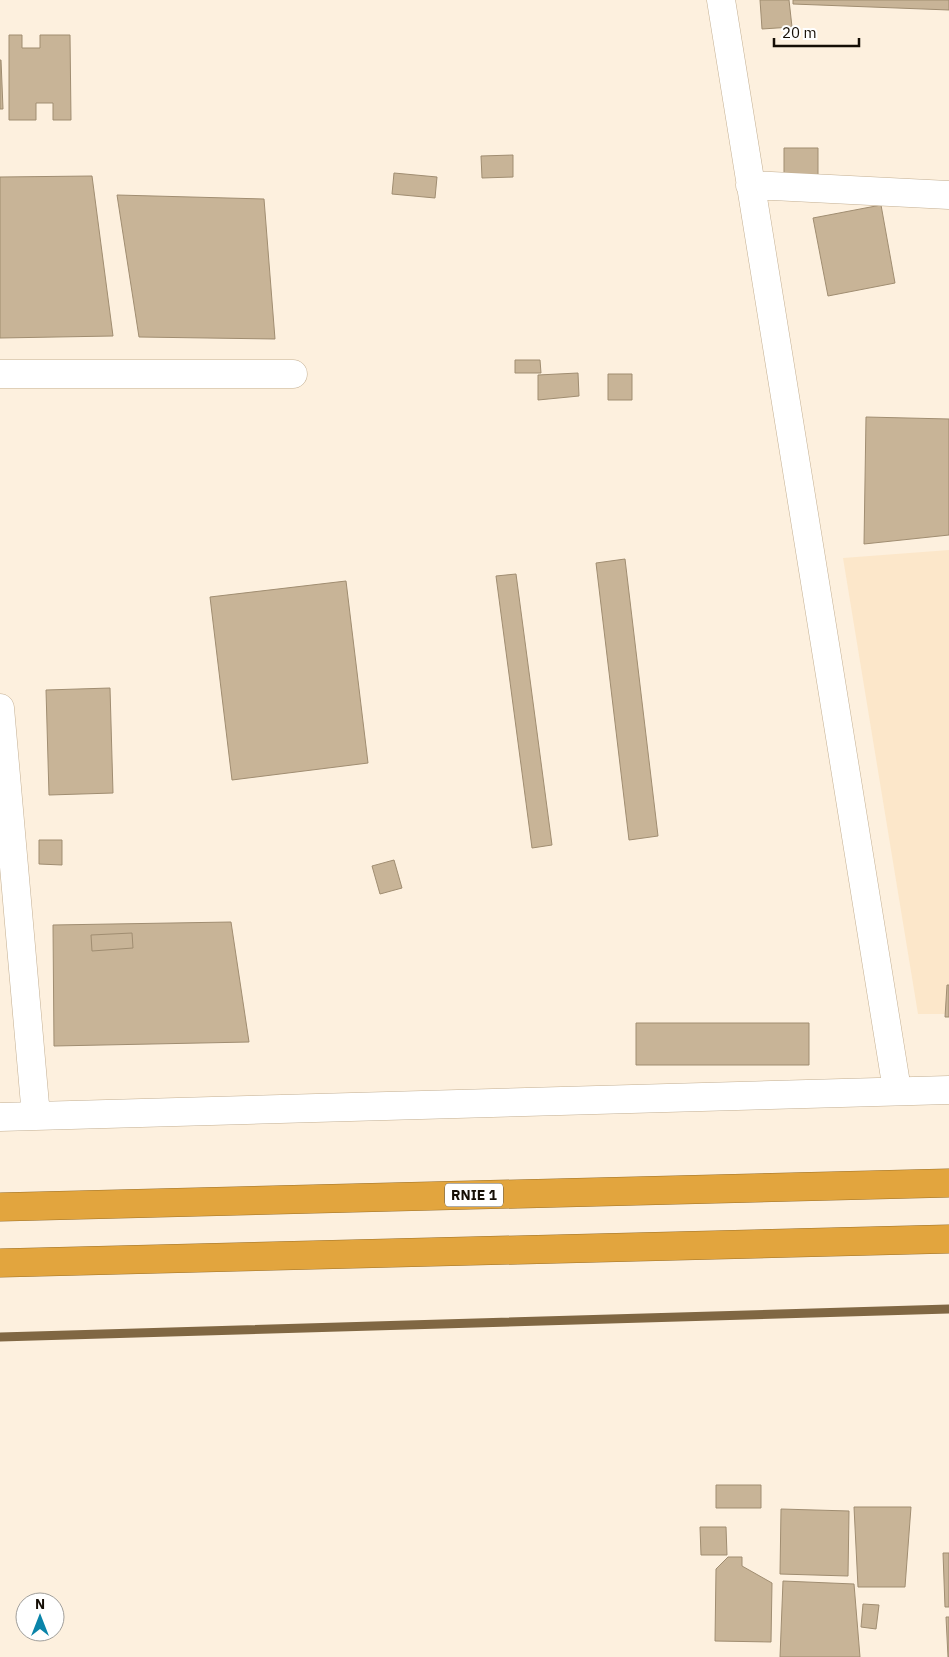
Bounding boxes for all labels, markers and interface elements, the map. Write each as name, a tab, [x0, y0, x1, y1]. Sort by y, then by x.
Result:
scale bar	[774, 15, 859, 47]
text: 20 m	[782, 23, 817, 42]
road number: RNIE 1	[445, 1184, 503, 1206]
north arrow	[15, 1592, 65, 1642]
text: N	[35, 1595, 45, 1613]

